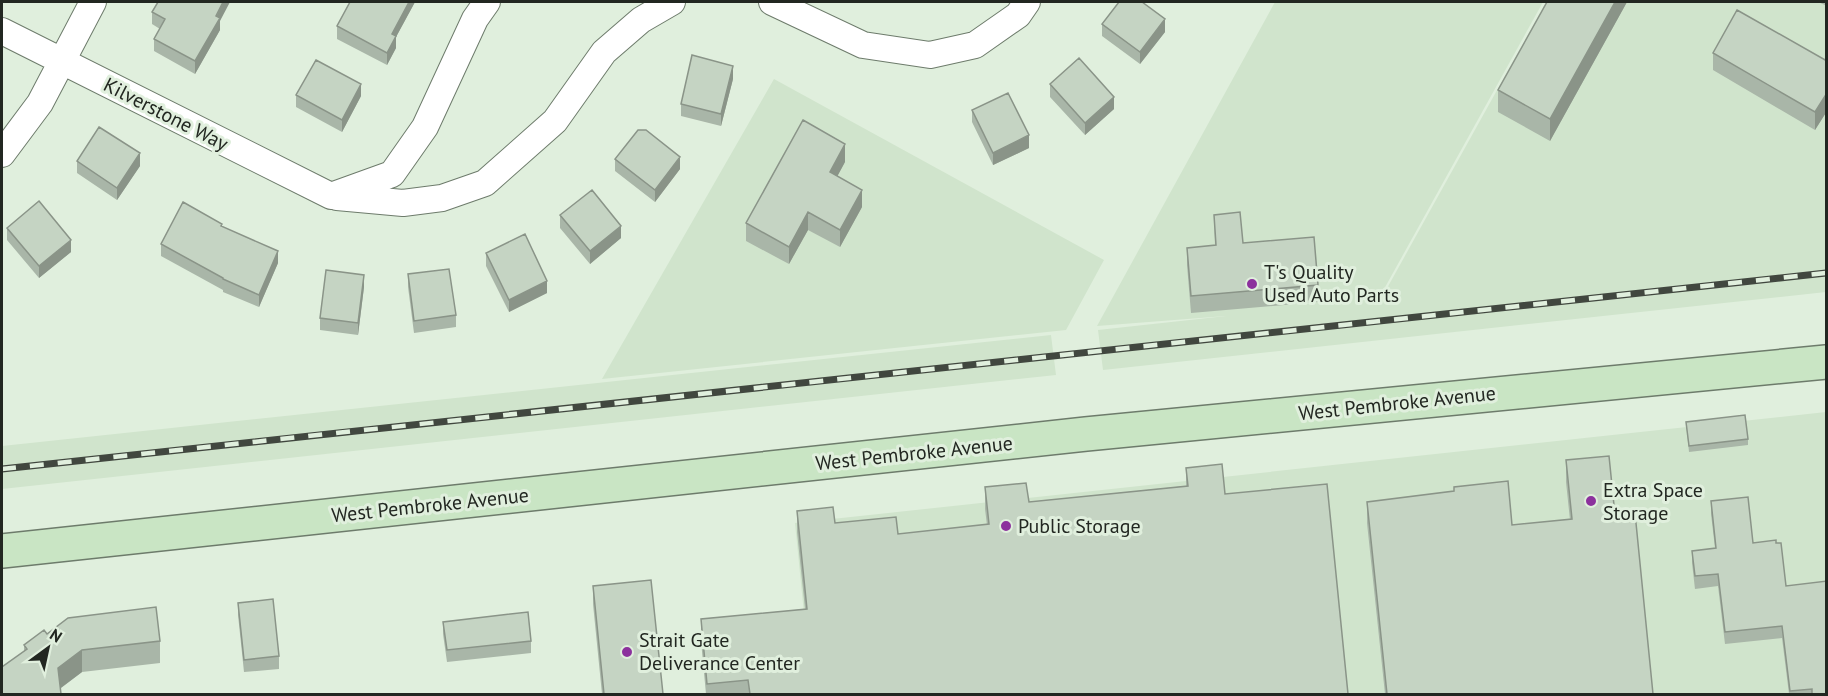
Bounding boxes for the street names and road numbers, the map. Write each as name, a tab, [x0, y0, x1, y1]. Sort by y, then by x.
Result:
street label: Kilverstone Way	[99, 71, 233, 157]
street label: West Pembroke Avenue	[1297, 380, 1497, 426]
street label: West Pembroke Avenue	[814, 430, 1014, 476]
street label: West Pembroke Avenue	[330, 482, 530, 528]

